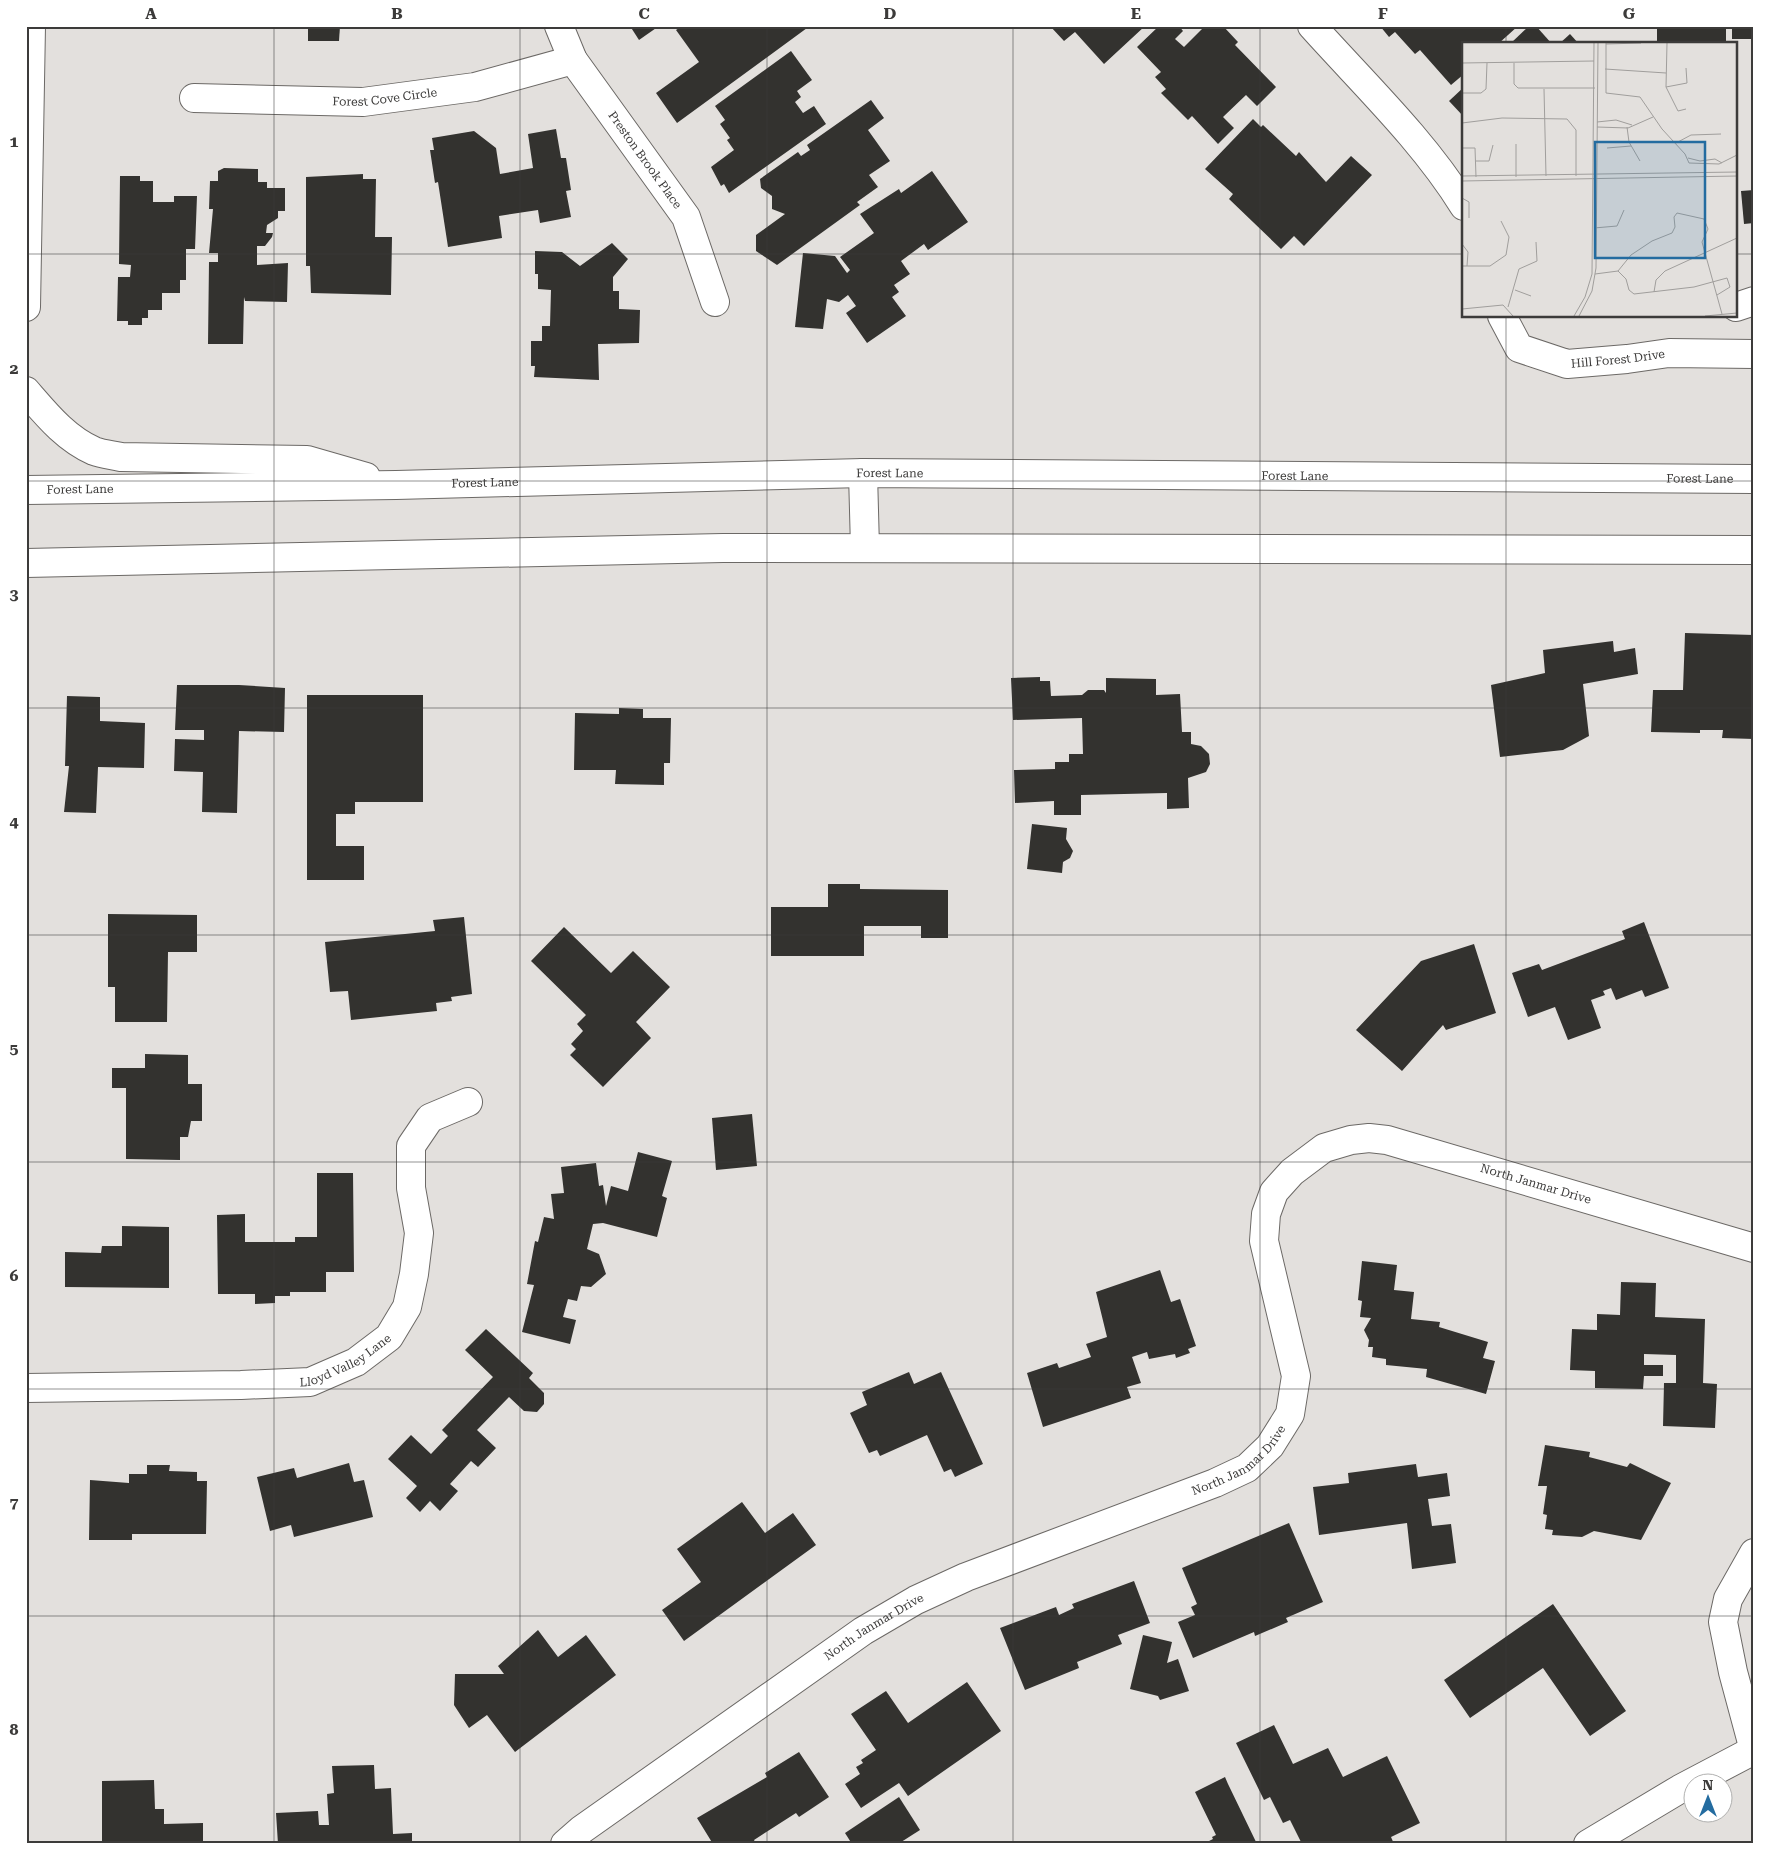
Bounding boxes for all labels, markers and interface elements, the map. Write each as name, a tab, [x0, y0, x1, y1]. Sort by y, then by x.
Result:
text: A	[145, 4, 157, 23]
text: B	[391, 4, 403, 23]
text: C	[638, 4, 650, 23]
text: D	[884, 4, 897, 23]
text: E	[1131, 4, 1141, 23]
text: F	[1378, 4, 1388, 23]
text: G	[1623, 4, 1636, 23]
inset map	[1462, 42, 1738, 318]
street label: Forest Cove Circle	[332, 85, 438, 109]
street label: Preston Brook Place	[605, 109, 685, 212]
text: 1	[10, 132, 19, 151]
street label: Hill Forest Drive	[1570, 347, 1666, 371]
text: 2	[10, 359, 19, 378]
street label: Forest Lane	[856, 466, 924, 480]
street label: Forest Lane	[1261, 469, 1329, 483]
street label: Forest Lane	[1666, 471, 1734, 486]
street label: Forest Lane	[451, 475, 519, 491]
street label: Forest Lane	[46, 482, 114, 497]
text: 3	[10, 585, 19, 604]
text: 4	[10, 812, 19, 831]
text: 5	[10, 1039, 19, 1058]
street label: North Janmar Drive	[1479, 1161, 1593, 1207]
text: 6	[10, 1266, 19, 1285]
street label: Lloyd Valley Lane	[299, 1331, 394, 1389]
street label: North Janmar Drive	[1190, 1422, 1288, 1498]
text: 7	[10, 1493, 19, 1512]
street label: North Janmar Drive	[822, 1590, 926, 1663]
text: 8	[10, 1720, 19, 1739]
north arrow	[1682, 1772, 1732, 1822]
text: N	[1703, 1777, 1714, 1793]

